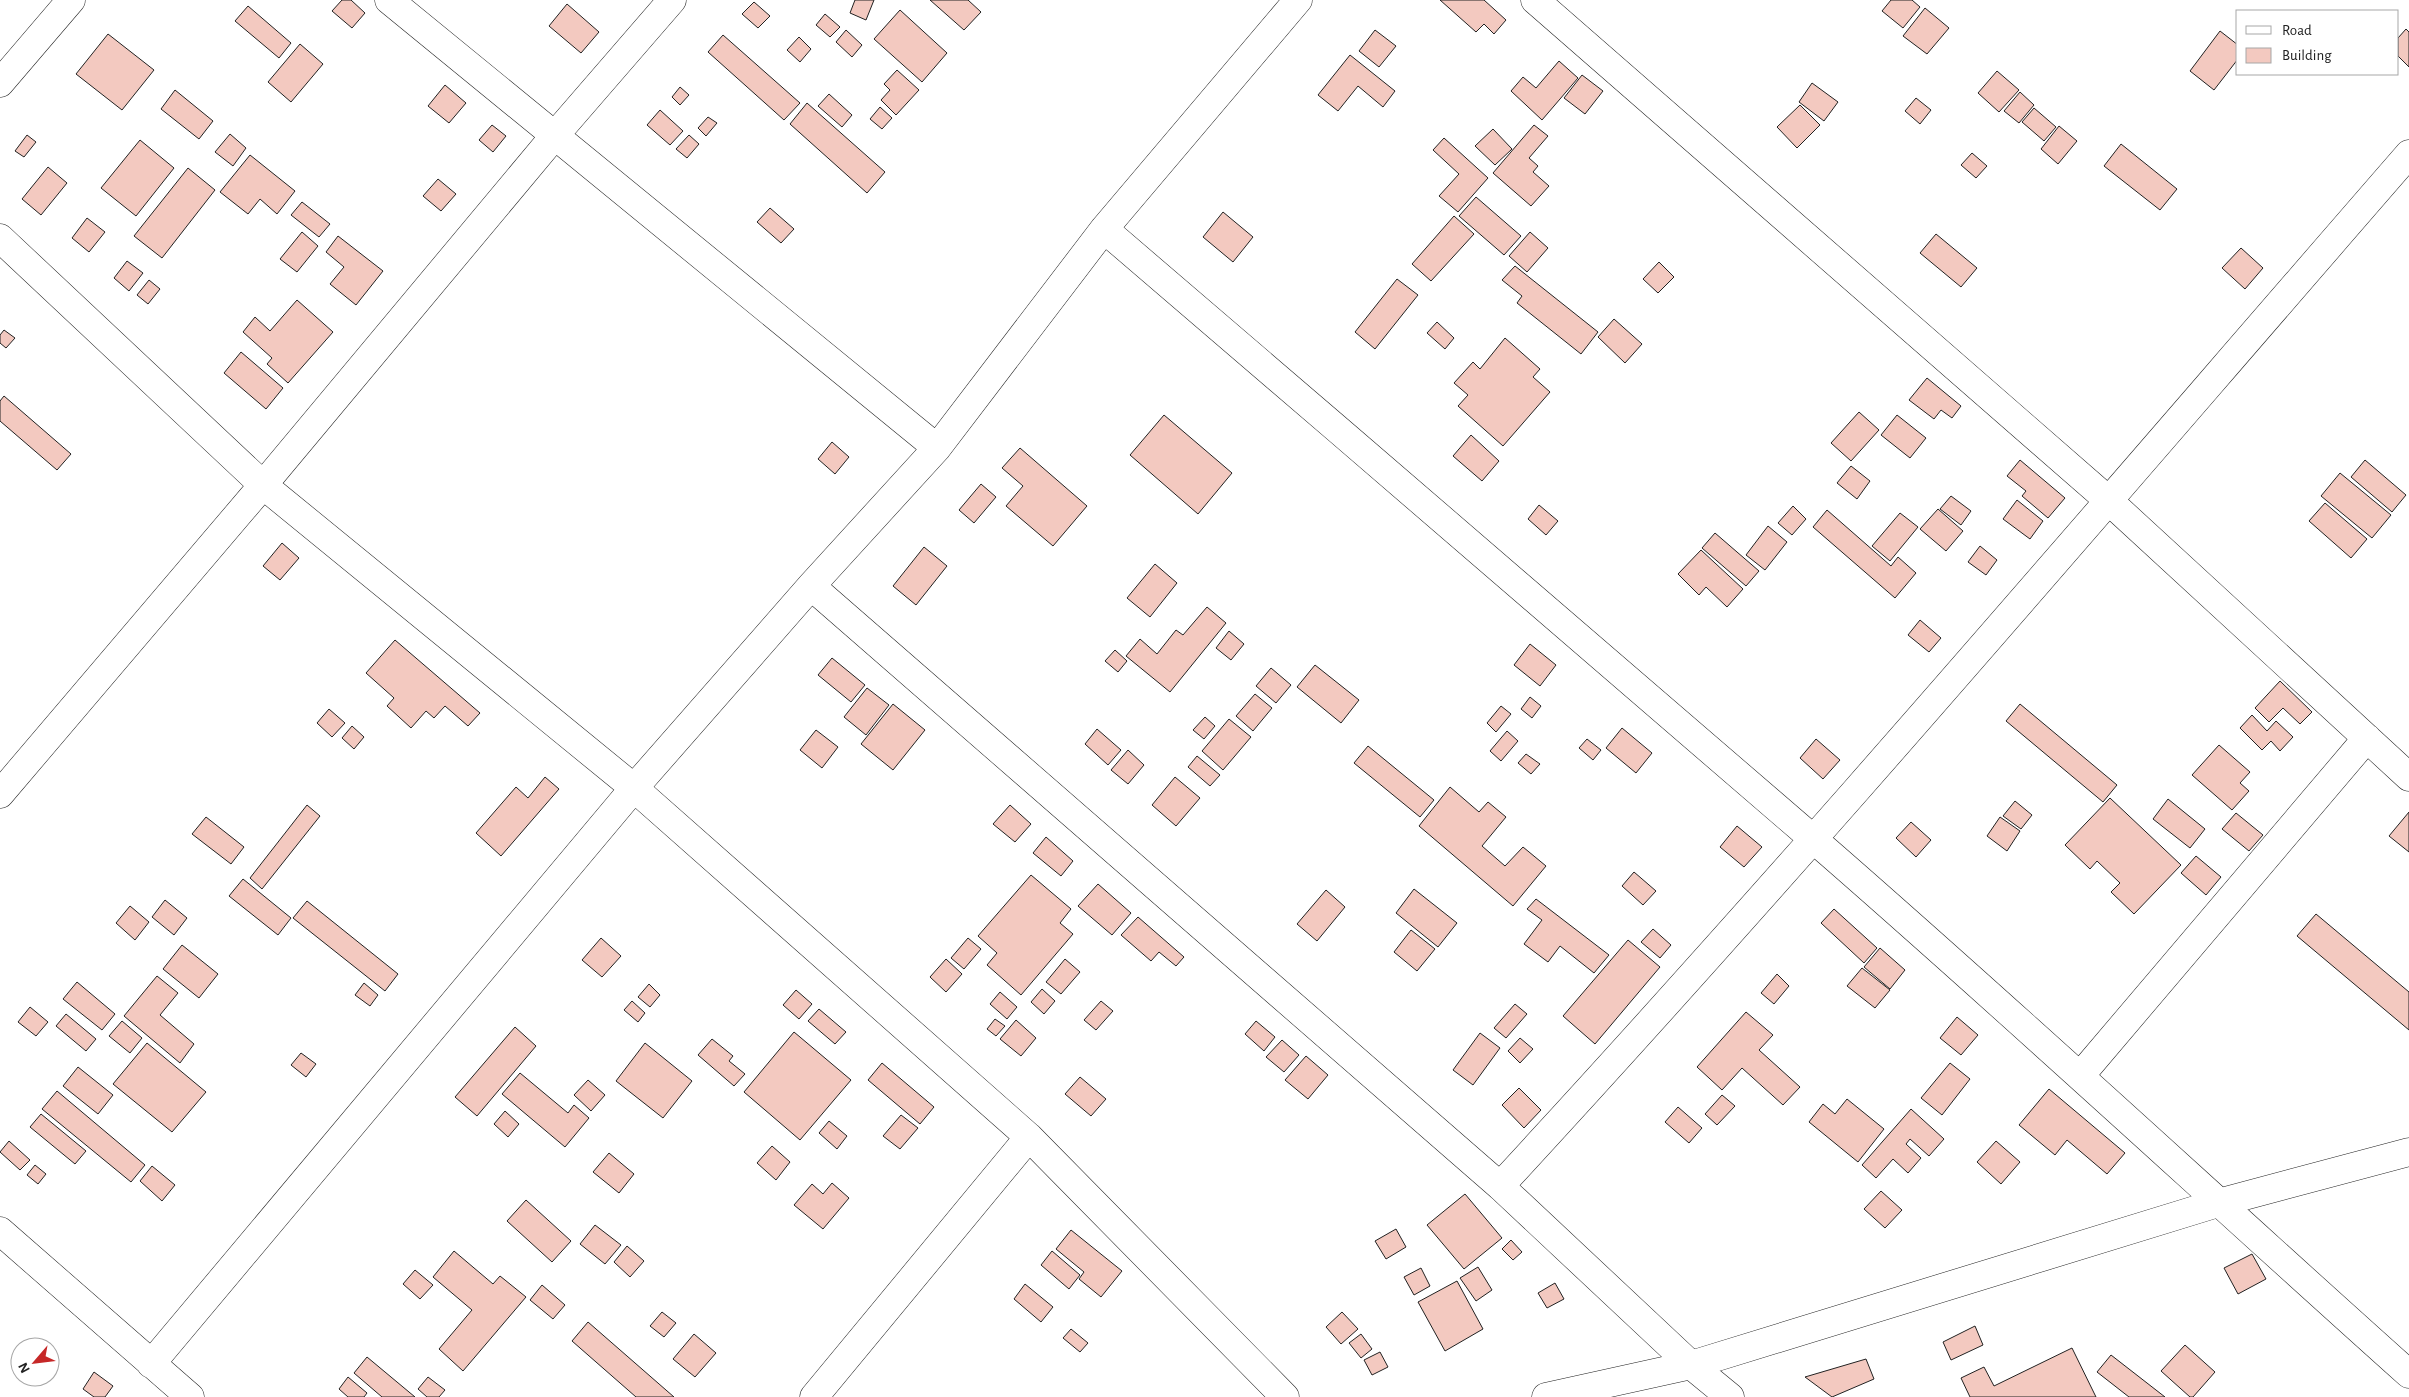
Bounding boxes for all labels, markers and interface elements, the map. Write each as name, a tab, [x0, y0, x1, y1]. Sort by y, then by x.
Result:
legend	[2236, 10, 2399, 75]
text: Road	[2282, 23, 2312, 38]
text: Building	[2282, 48, 2332, 63]
north arrow	[10, 1337, 60, 1387]
text: N	[16, 1360, 33, 1375]

